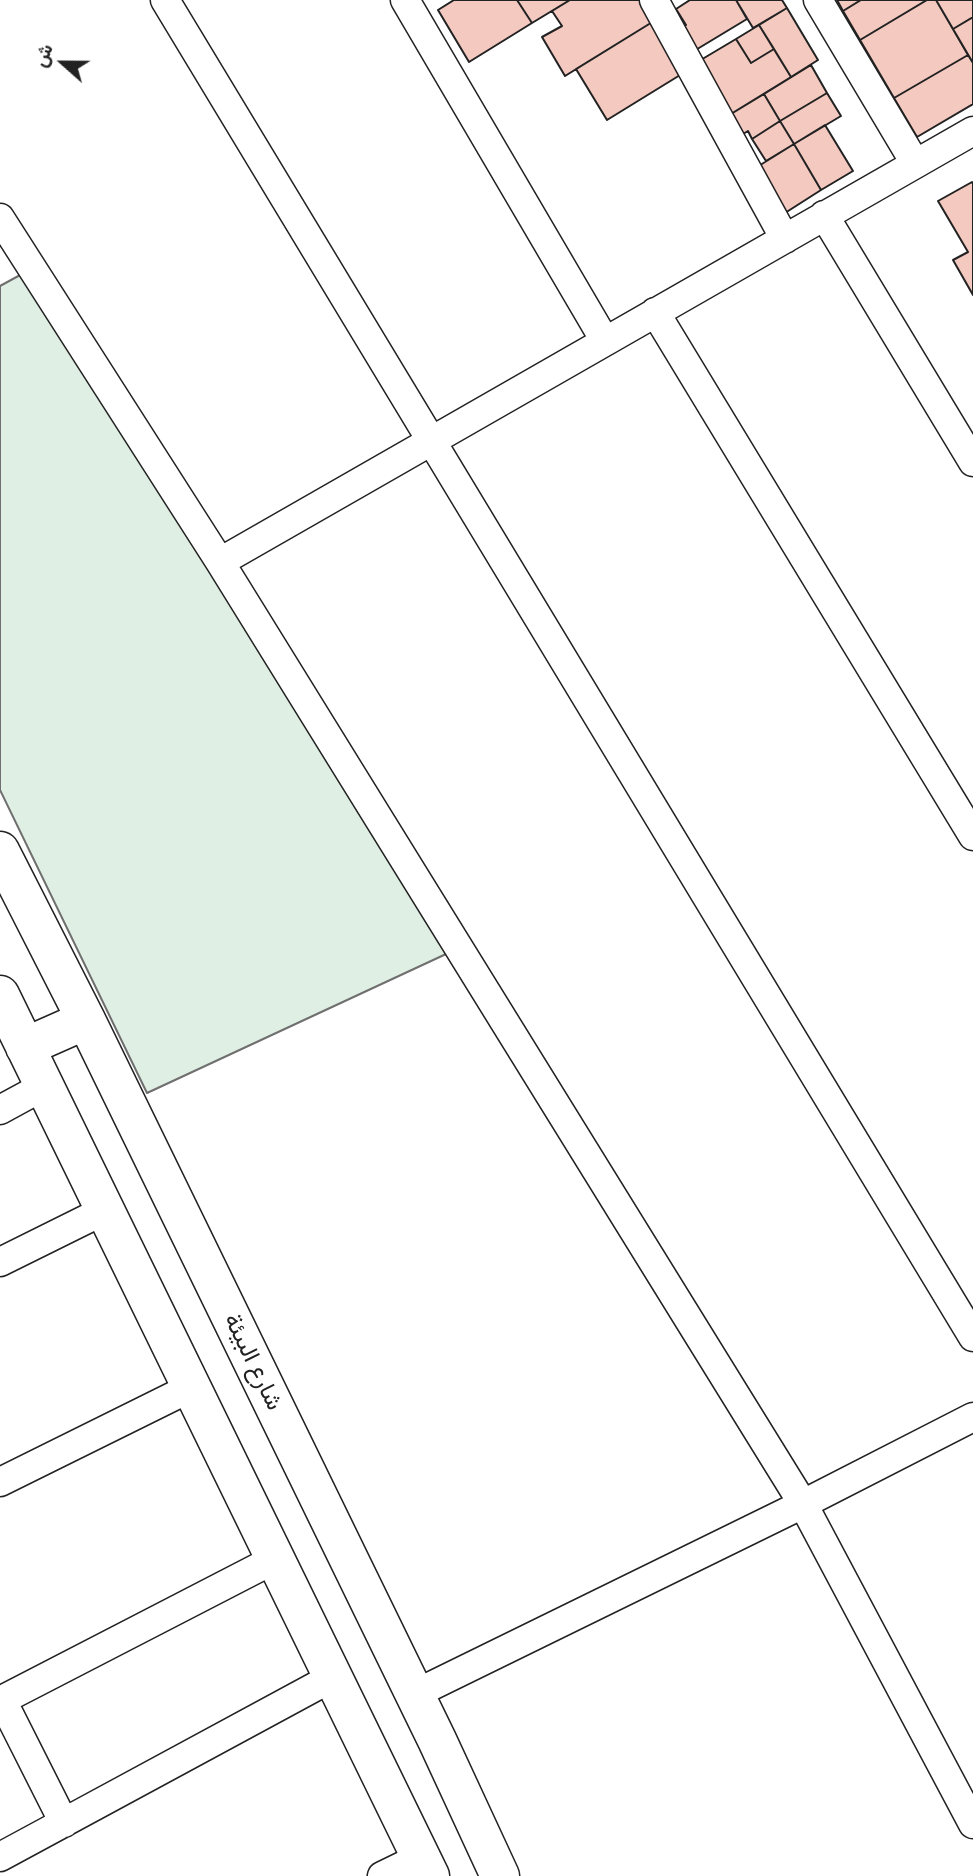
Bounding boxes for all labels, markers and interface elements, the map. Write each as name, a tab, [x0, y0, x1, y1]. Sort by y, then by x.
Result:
north arrow	[28, 28, 98, 98]
text: ش	[28, 41, 58, 70]
street label: شارع البيئة	[217, 1309, 289, 1415]

